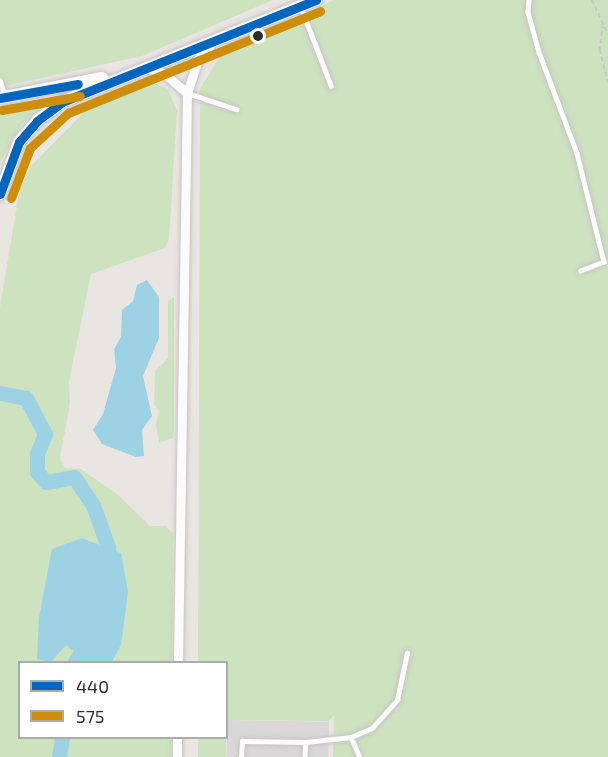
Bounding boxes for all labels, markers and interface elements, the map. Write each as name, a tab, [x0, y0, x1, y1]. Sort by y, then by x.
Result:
unlabelled marker	[252, 30, 264, 42]
legend	[18, 661, 228, 739]
text: 440	[76, 675, 109, 697]
text: 575	[76, 705, 105, 727]

